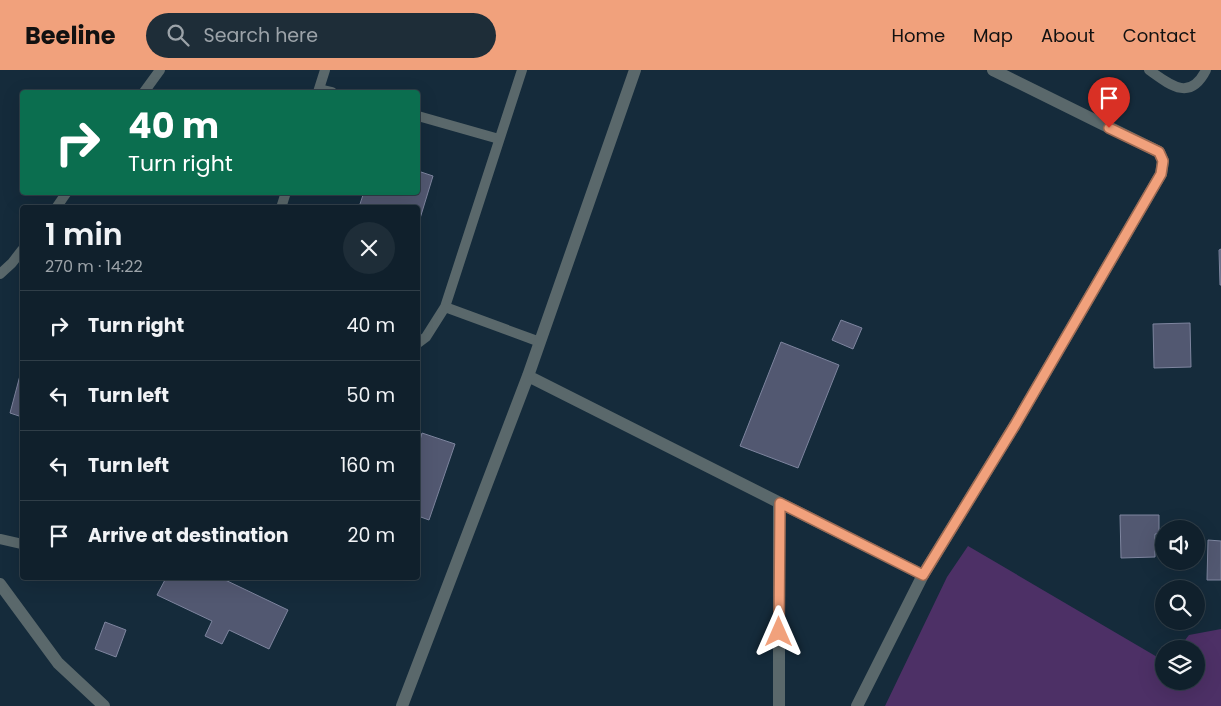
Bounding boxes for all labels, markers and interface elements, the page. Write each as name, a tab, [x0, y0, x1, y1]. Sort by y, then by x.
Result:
search box	[146, 13, 496, 58]
text: Beeline	[25, 19, 116, 52]
icon: search	[164, 21, 192, 49]
text: Search here	[204, 22, 318, 49]
text: Home	[891, 23, 945, 48]
text: Map	[973, 23, 1013, 48]
text: About	[1041, 23, 1095, 48]
text: Contact	[1123, 23, 1196, 48]
pin	[1088, 77, 1130, 128]
icon: arrive	[1095, 84, 1123, 112]
text: 40 m	[128, 101, 219, 150]
icon: right	[45, 110, 110, 175]
text: Turn right	[128, 148, 233, 179]
text: 1 min	[45, 213, 123, 256]
button: close	[343, 222, 395, 274]
text: 270 m · 14:22	[45, 255, 143, 278]
icon: right	[45, 312, 73, 340]
text: Turn right	[88, 312, 184, 339]
text: 40 m	[346, 312, 395, 339]
icon: left	[45, 382, 73, 410]
text: Turn left	[88, 382, 169, 409]
text: 50 m	[346, 382, 395, 409]
icon: left	[45, 452, 73, 480]
text: Turn left	[88, 452, 169, 479]
text: 160 m	[340, 452, 395, 479]
map controls	[1155, 520, 1205, 690]
button: sound	[1155, 520, 1205, 570]
icon: arrive	[45, 522, 73, 550]
text: Arrive at destination	[88, 522, 289, 549]
text: 20 m	[347, 522, 395, 549]
button: search	[1155, 580, 1205, 630]
position arrow	[752, 605, 804, 657]
button: layers	[1155, 640, 1205, 690]

